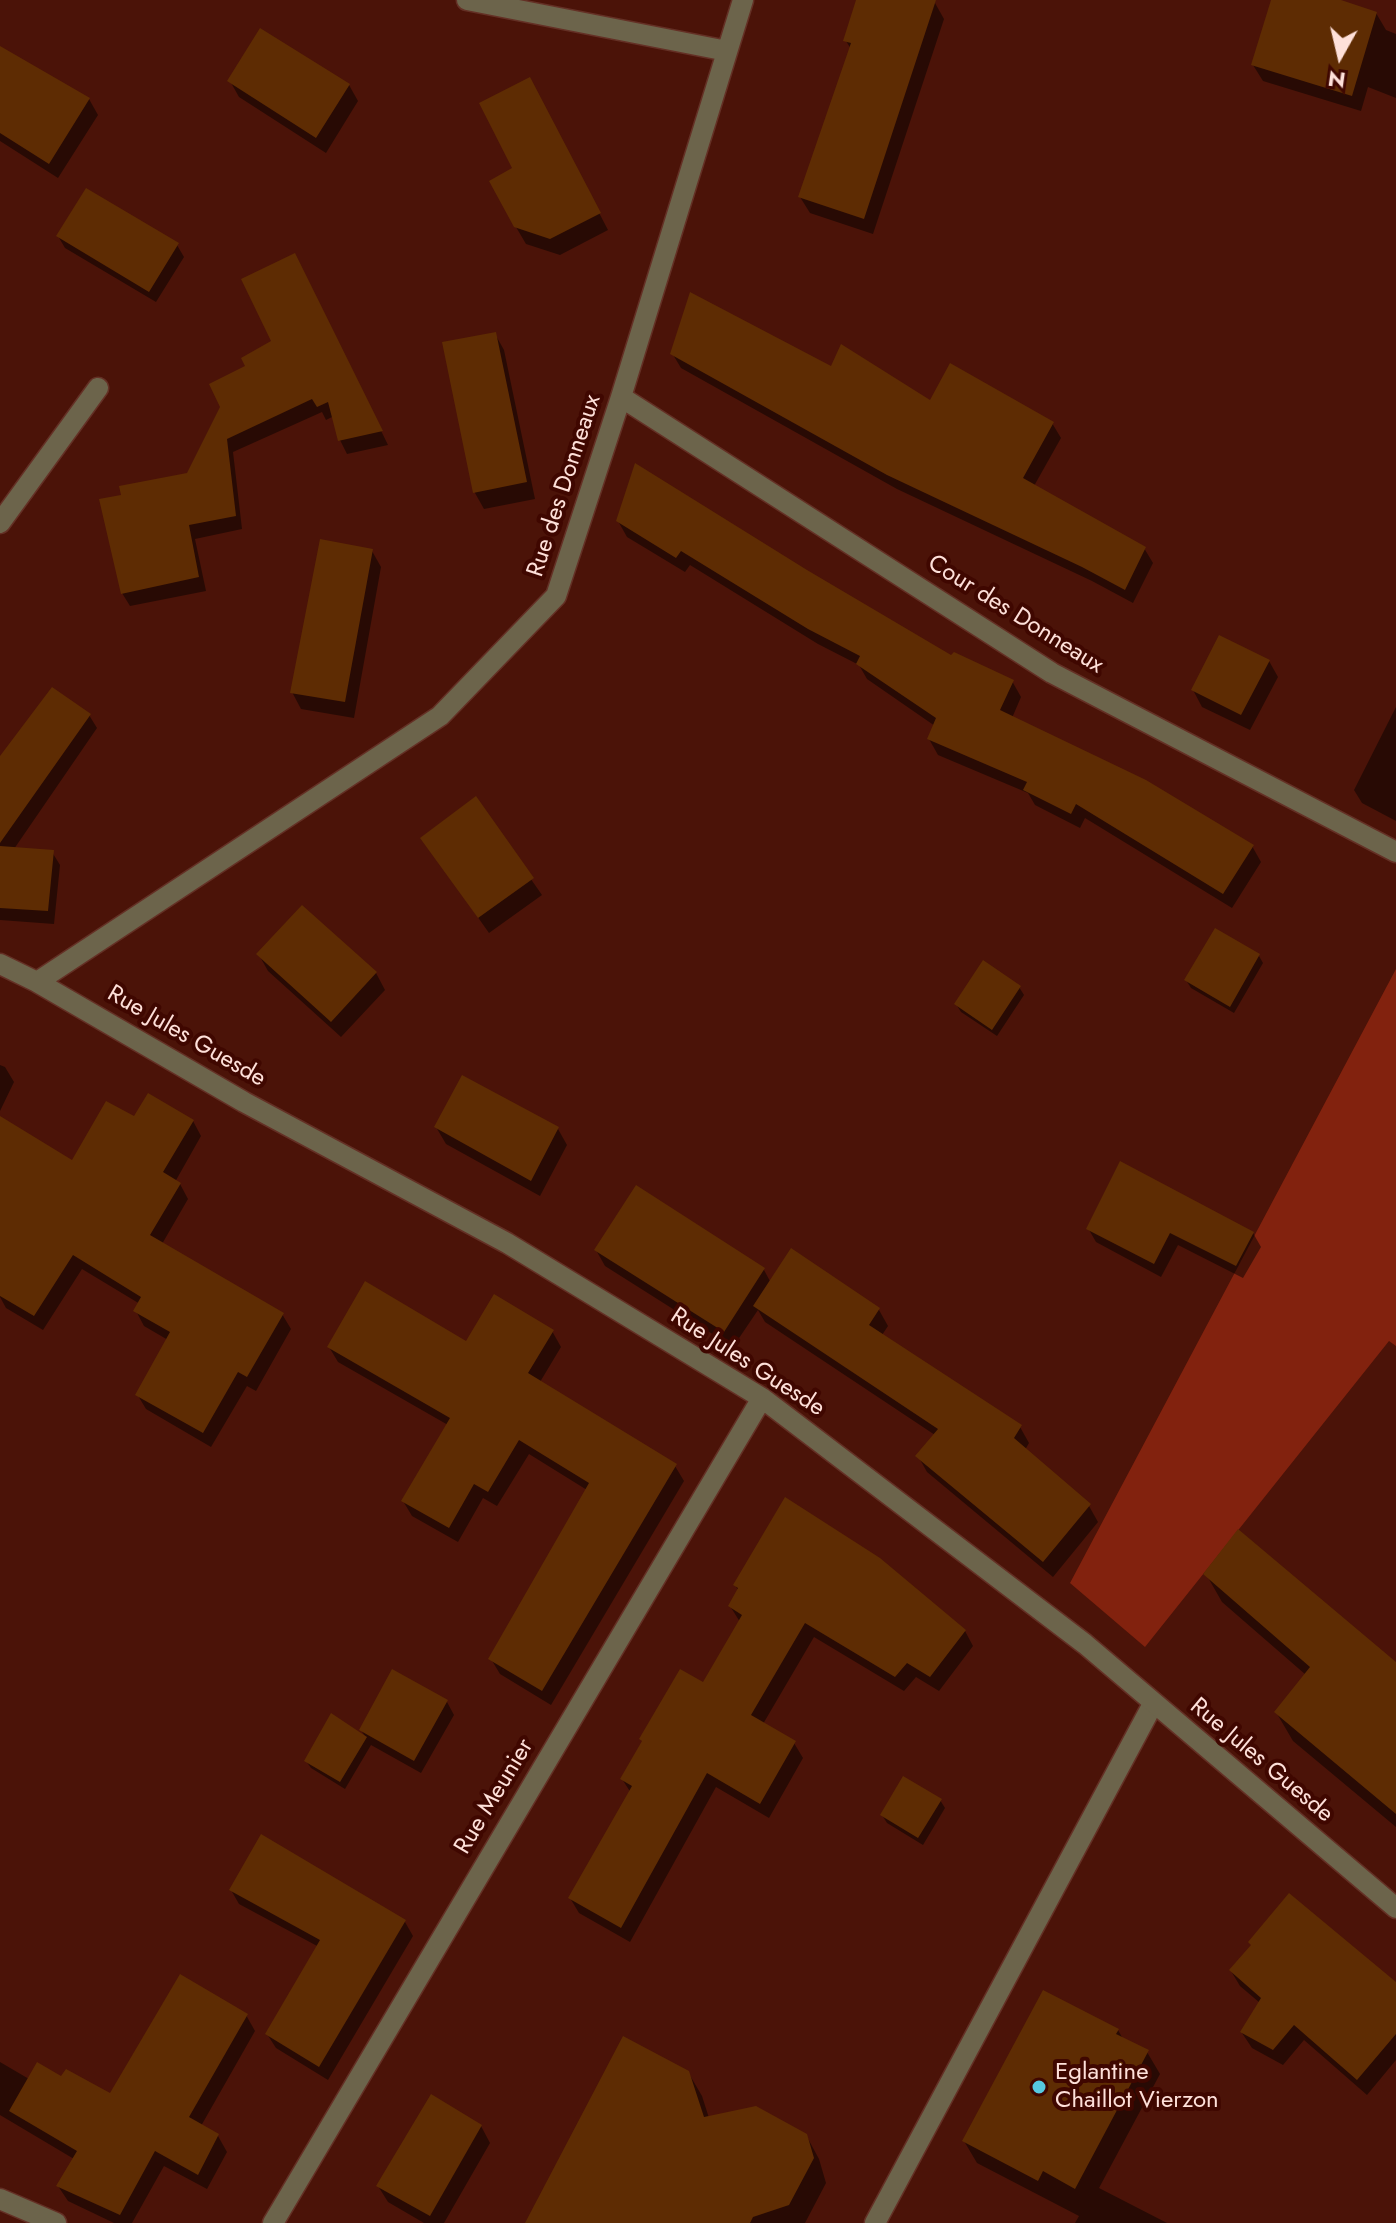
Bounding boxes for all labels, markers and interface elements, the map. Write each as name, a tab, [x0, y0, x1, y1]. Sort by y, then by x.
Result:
north arrow	[1300, 16, 1380, 96]
text: N	[1326, 63, 1348, 97]
street label: Rue des Donneaux	[522, 391, 608, 581]
street label: Cour des Donneaux	[922, 549, 1108, 681]
street label: Rue Jules Guesde	[102, 980, 270, 1094]
street label: Rue Jules Guesde	[665, 1302, 829, 1424]
street label: Rue Jules Guesde	[1184, 1693, 1338, 1829]
street label: Rue Meunier	[449, 1734, 541, 1860]
place label: Eglantine Chaillot Vierzon	[1055, 2059, 1219, 2115]
marker: Eglantine Chaillot Vierzon	[1030, 2078, 1048, 2096]

